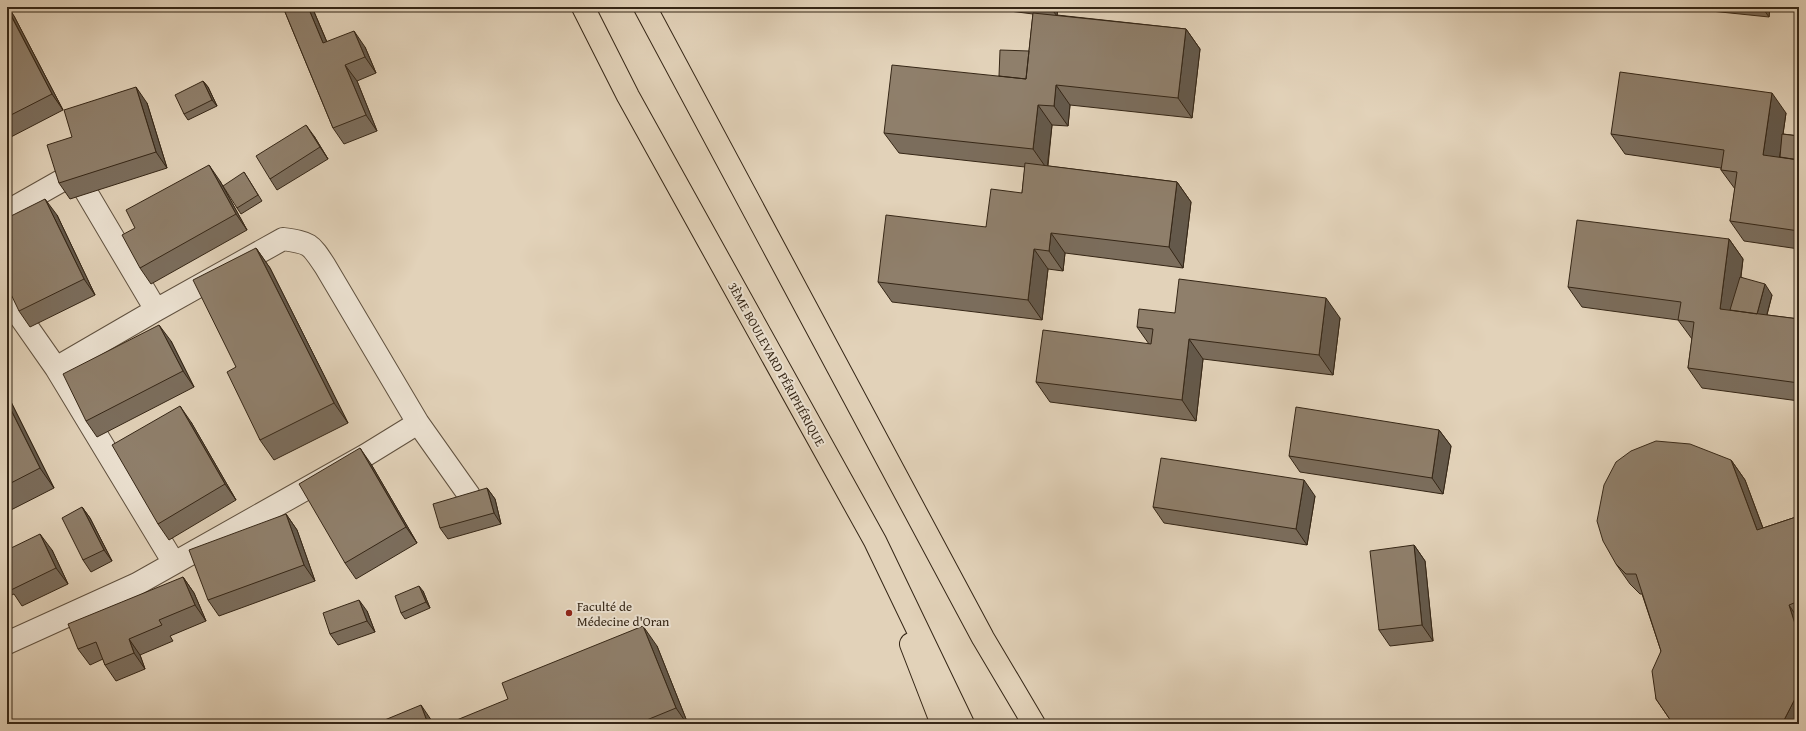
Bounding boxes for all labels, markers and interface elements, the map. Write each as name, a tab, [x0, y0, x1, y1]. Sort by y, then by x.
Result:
street label: 3ÈME BOULEVARD PÉRIPHÉRIQUE	[723, 279, 830, 450]
place label: Faculté de Médecine d'Oran	[577, 597, 670, 631]
marker: Faculté de Médecine d'Oran	[564, 608, 574, 618]

